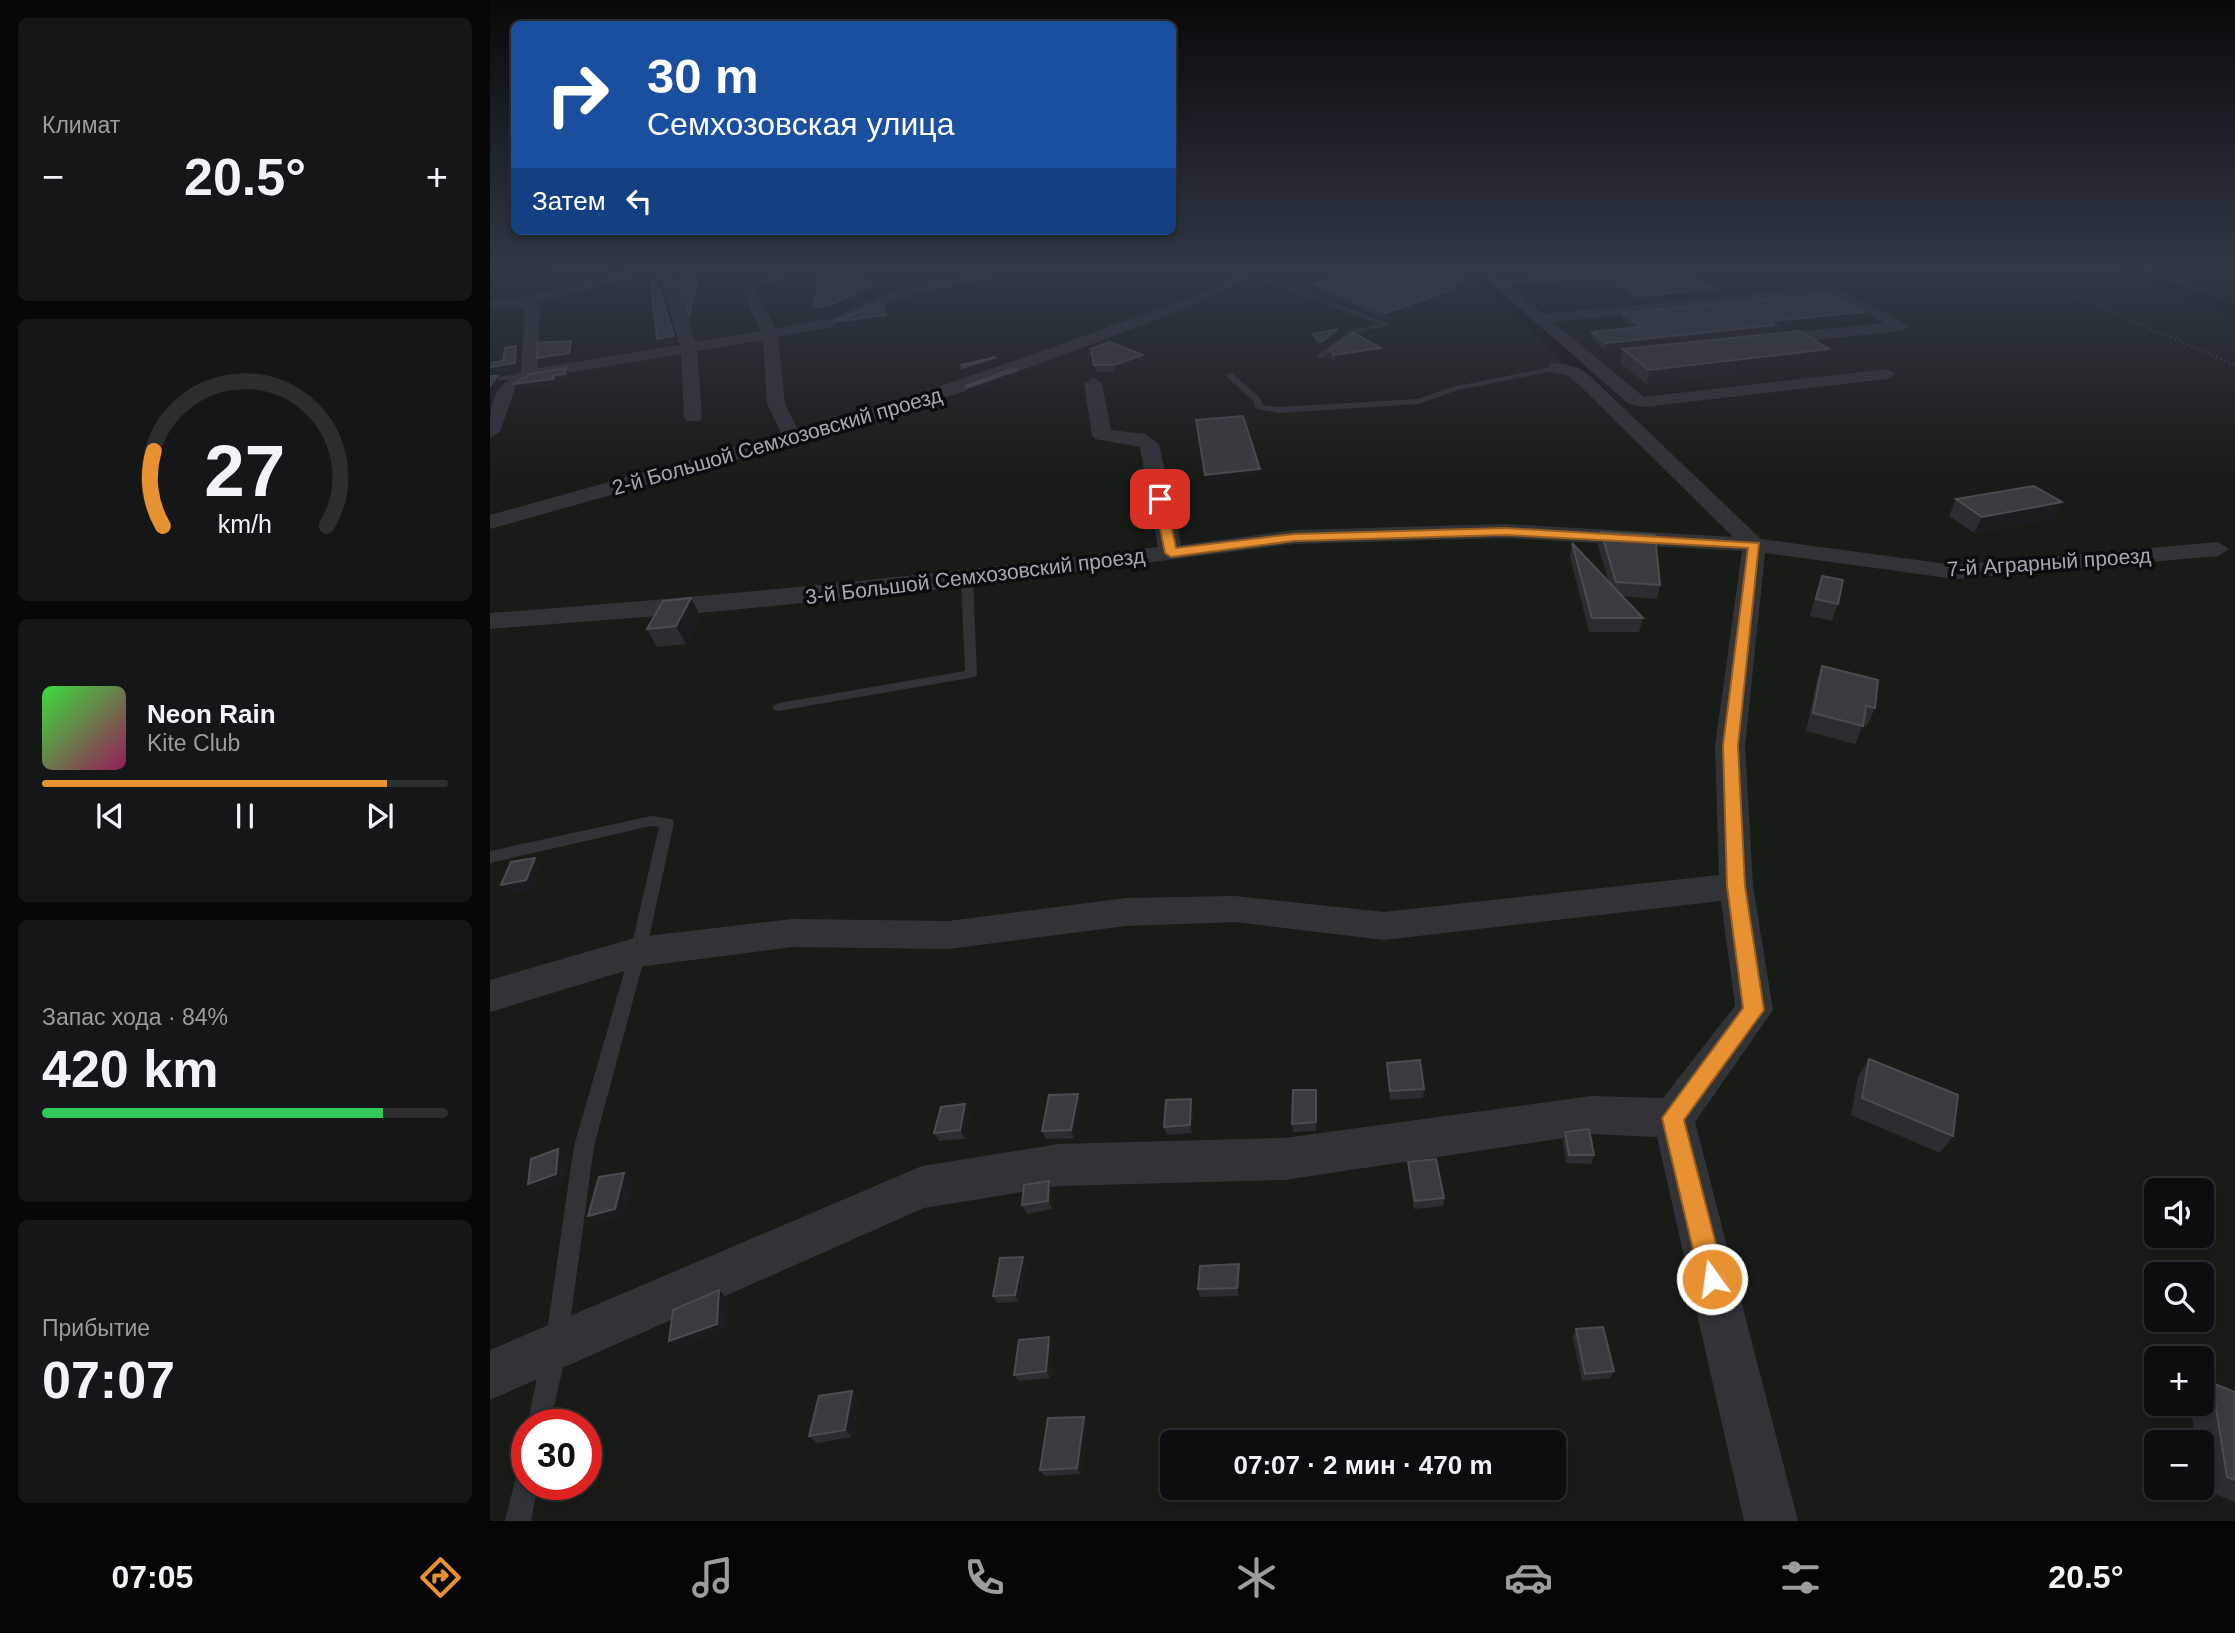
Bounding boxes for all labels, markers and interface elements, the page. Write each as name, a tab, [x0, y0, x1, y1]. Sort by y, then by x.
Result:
icon: right	[532, 49, 623, 140]
text: 30 m	[647, 49, 759, 103]
text: Семхозовская улица	[647, 106, 954, 142]
text: Климат	[42, 112, 120, 138]
text: 20.5°	[184, 148, 306, 206]
text: −	[42, 156, 64, 198]
text: +	[426, 156, 448, 198]
icon: left	[620, 182, 658, 220]
text: Затем	[532, 186, 606, 216]
street label: 2-й Большой Семхозовский проезд	[610, 383, 944, 499]
text: 27	[205, 430, 285, 511]
pin	[1130, 469, 1190, 529]
icon: arrive	[1141, 480, 1179, 518]
text: km/h	[218, 510, 272, 538]
street label: 7-й Аграрный проезд	[1946, 543, 2152, 581]
street label: 3-й Большой Семхозовский проезд	[804, 544, 1146, 608]
text: Neon Rain	[147, 699, 276, 729]
text: Kite Club	[147, 730, 240, 756]
icon: previous	[91, 797, 129, 835]
icon: pause	[226, 797, 264, 835]
icon: next	[361, 797, 399, 835]
text: Запас хода · 84%	[42, 1004, 228, 1030]
text: 420 km	[42, 1040, 218, 1098]
map controls	[2144, 1178, 2214, 1500]
button: sound	[2144, 1178, 2214, 1248]
position arrow	[1675, 1242, 1749, 1316]
button: search	[2144, 1262, 2214, 1332]
text: Прибытие	[42, 1315, 150, 1341]
button: +	[2144, 1346, 2214, 1416]
text: 07:07	[42, 1351, 175, 1409]
speed limit sign: 30	[511, 1409, 602, 1500]
button: −	[2144, 1430, 2214, 1500]
text: 07:07 · 2 мин · 470 m	[1233, 1450, 1493, 1480]
icon: directions	[416, 1553, 465, 1602]
icon: music	[688, 1553, 737, 1602]
icon: phone	[960, 1553, 1009, 1602]
icon: climate	[1232, 1553, 1281, 1602]
icon: car	[1504, 1553, 1553, 1602]
icon: filters	[1776, 1553, 1825, 1602]
text: 07:05	[112, 1559, 193, 1595]
text: 20.5°	[2048, 1559, 2123, 1595]

